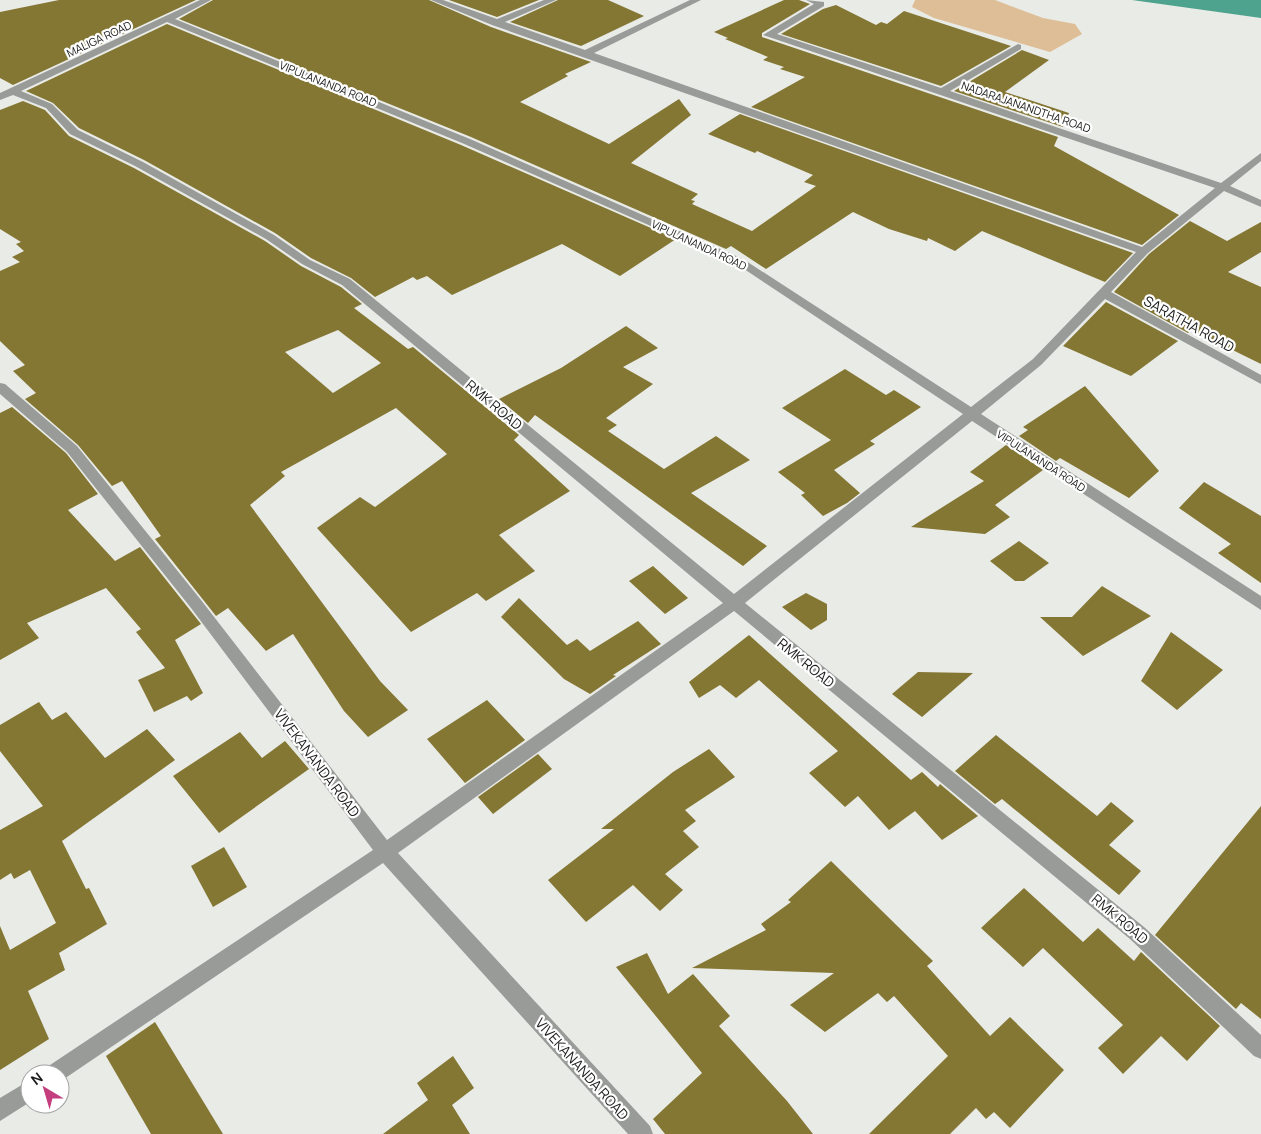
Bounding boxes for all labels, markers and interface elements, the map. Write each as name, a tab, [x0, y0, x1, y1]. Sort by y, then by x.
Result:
street label: MALIGA ROAD	[64, 17, 134, 60]
street label: VIPULANANDA ROAD	[277, 57, 379, 110]
street label: NADARAJANANDTHA ROAD	[959, 77, 1093, 136]
street label: VIPULANANDA ROAD	[649, 216, 749, 273]
street label: SARATHA ROAD	[1141, 291, 1238, 356]
street label: RMK ROAD	[462, 375, 527, 434]
street label: VIPULANANDA ROAD	[994, 426, 1089, 495]
street label: RMK ROAD	[774, 634, 839, 692]
street label: VIVEKANANDA ROAD	[270, 705, 364, 821]
street label: RMK ROAD	[1088, 889, 1153, 948]
street label: VIVEKANANDA ROAD	[531, 1014, 633, 1124]
north arrow	[20, 1064, 70, 1114]
text: N	[27, 1068, 47, 1089]

